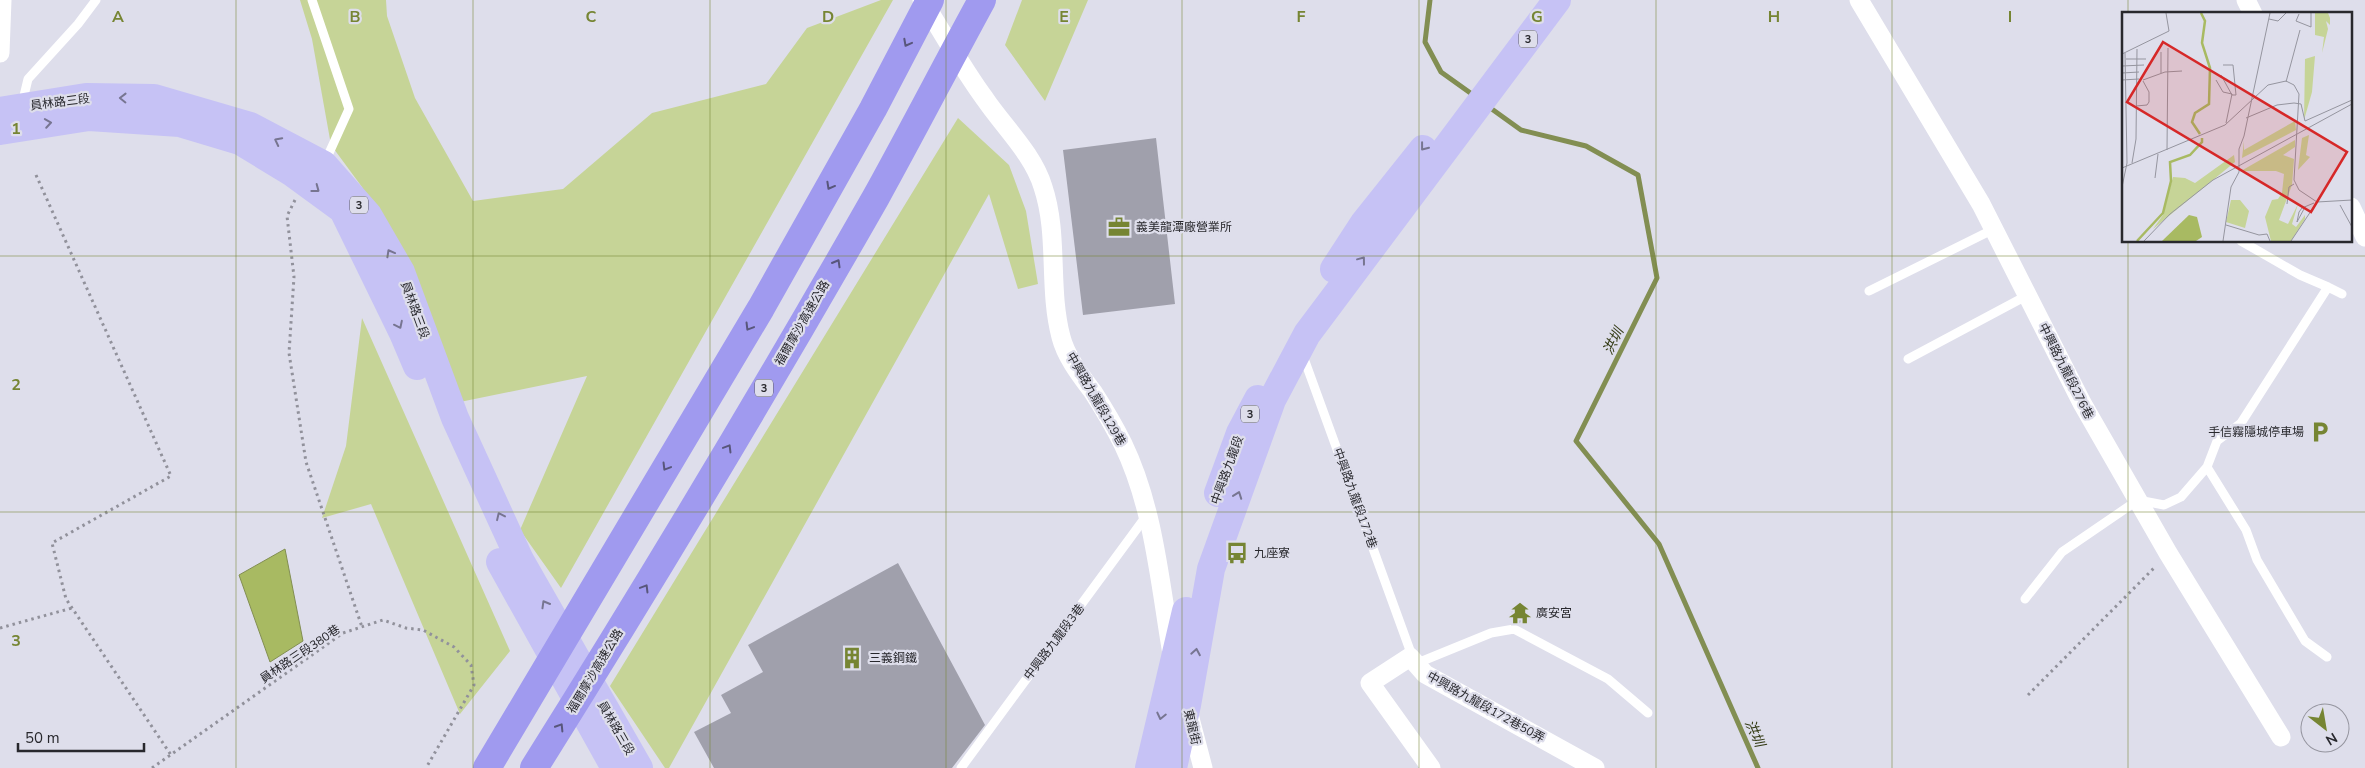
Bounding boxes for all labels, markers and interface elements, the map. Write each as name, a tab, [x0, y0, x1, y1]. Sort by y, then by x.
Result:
text: A	[112, 6, 124, 28]
text: B	[349, 6, 361, 28]
text: C	[586, 6, 597, 28]
text: D	[822, 6, 834, 28]
text: E	[1059, 6, 1069, 28]
text: F	[1297, 6, 1306, 28]
text: G	[1531, 6, 1543, 28]
text: H	[1768, 6, 1780, 28]
text: I	[2008, 6, 2012, 28]
inset map	[2122, 12, 2352, 242]
road number: 3	[1519, 30, 1537, 48]
one-way arrow	[904, 38, 914, 47]
street label: 員林路三段	[29, 90, 91, 114]
one-way arrow	[119, 93, 127, 103]
text: 1	[11, 118, 21, 140]
one-way arrow	[44, 119, 53, 129]
one-way arrow	[274, 137, 283, 147]
one-way arrow	[1421, 141, 1430, 151]
one-way arrow	[826, 180, 836, 189]
one-way arrow	[310, 184, 319, 192]
road number: 3	[350, 196, 368, 214]
office icon: 義美龍潭廠營業所	[1106, 214, 1132, 240]
place label: 義美龍潭廠營業所	[1136, 219, 1232, 235]
one-way arrow	[386, 250, 396, 259]
one-way arrow	[1356, 256, 1365, 266]
one-way arrow	[831, 260, 841, 269]
street label: 福爾摩沙高速公路	[771, 277, 833, 369]
street label: 員林路三段	[397, 279, 433, 341]
one-way arrow	[393, 320, 403, 329]
street label: 中興路九龍段276巷	[2035, 320, 2097, 422]
one-way arrow	[746, 322, 756, 331]
water label: 洪圳	[1599, 323, 1629, 358]
street label: 中興路九龍段129巷	[1063, 349, 1129, 449]
text: 2	[11, 374, 21, 396]
road number: 3	[755, 379, 773, 396]
road number: 3	[1241, 406, 1259, 422]
parking icon: 手信霧隱城停車場	[2307, 419, 2333, 445]
place label: 手信霧隱城停車場	[2208, 424, 2304, 440]
street label: 中興路九龍段	[1207, 433, 1247, 507]
one-way arrow	[722, 445, 732, 454]
street label: 中興路九龍段172巷	[1329, 446, 1381, 550]
one-way arrow	[663, 461, 673, 470]
one-way arrow	[1232, 491, 1242, 500]
one-way arrow	[495, 512, 506, 521]
bus stop icon: 九座寮	[1224, 540, 1250, 566]
place label: 九座寮	[1254, 545, 1290, 561]
one-way arrow	[638, 584, 648, 593]
temple icon: 廣安宮	[1507, 600, 1533, 626]
one-way arrow	[542, 601, 552, 610]
street label: 中興路九龍段3巷	[1020, 601, 1088, 683]
place label: 廣安宮	[1536, 605, 1572, 621]
street label: 員林路三段380巷	[257, 621, 343, 687]
street label: 福爾摩沙高速公路	[563, 626, 627, 716]
text: 3	[11, 630, 21, 652]
building icon: 三義鋼鐵	[839, 645, 865, 671]
one-way arrow	[1191, 647, 1201, 656]
place label: 三義鋼鐵	[869, 650, 917, 666]
street label: 中興路九龍段172巷50弄	[1424, 668, 1548, 746]
street label: 員林路三段	[594, 698, 638, 758]
north arrow	[2300, 703, 2350, 753]
street label: 東龍街	[1180, 708, 1204, 746]
one-way arrow	[1156, 712, 1167, 721]
water label: 洪圳	[1740, 717, 1770, 752]
scale bar	[18, 720, 144, 752]
one-way arrow	[554, 723, 564, 732]
text: 50 m	[25, 728, 60, 748]
text: N	[2322, 728, 2341, 750]

